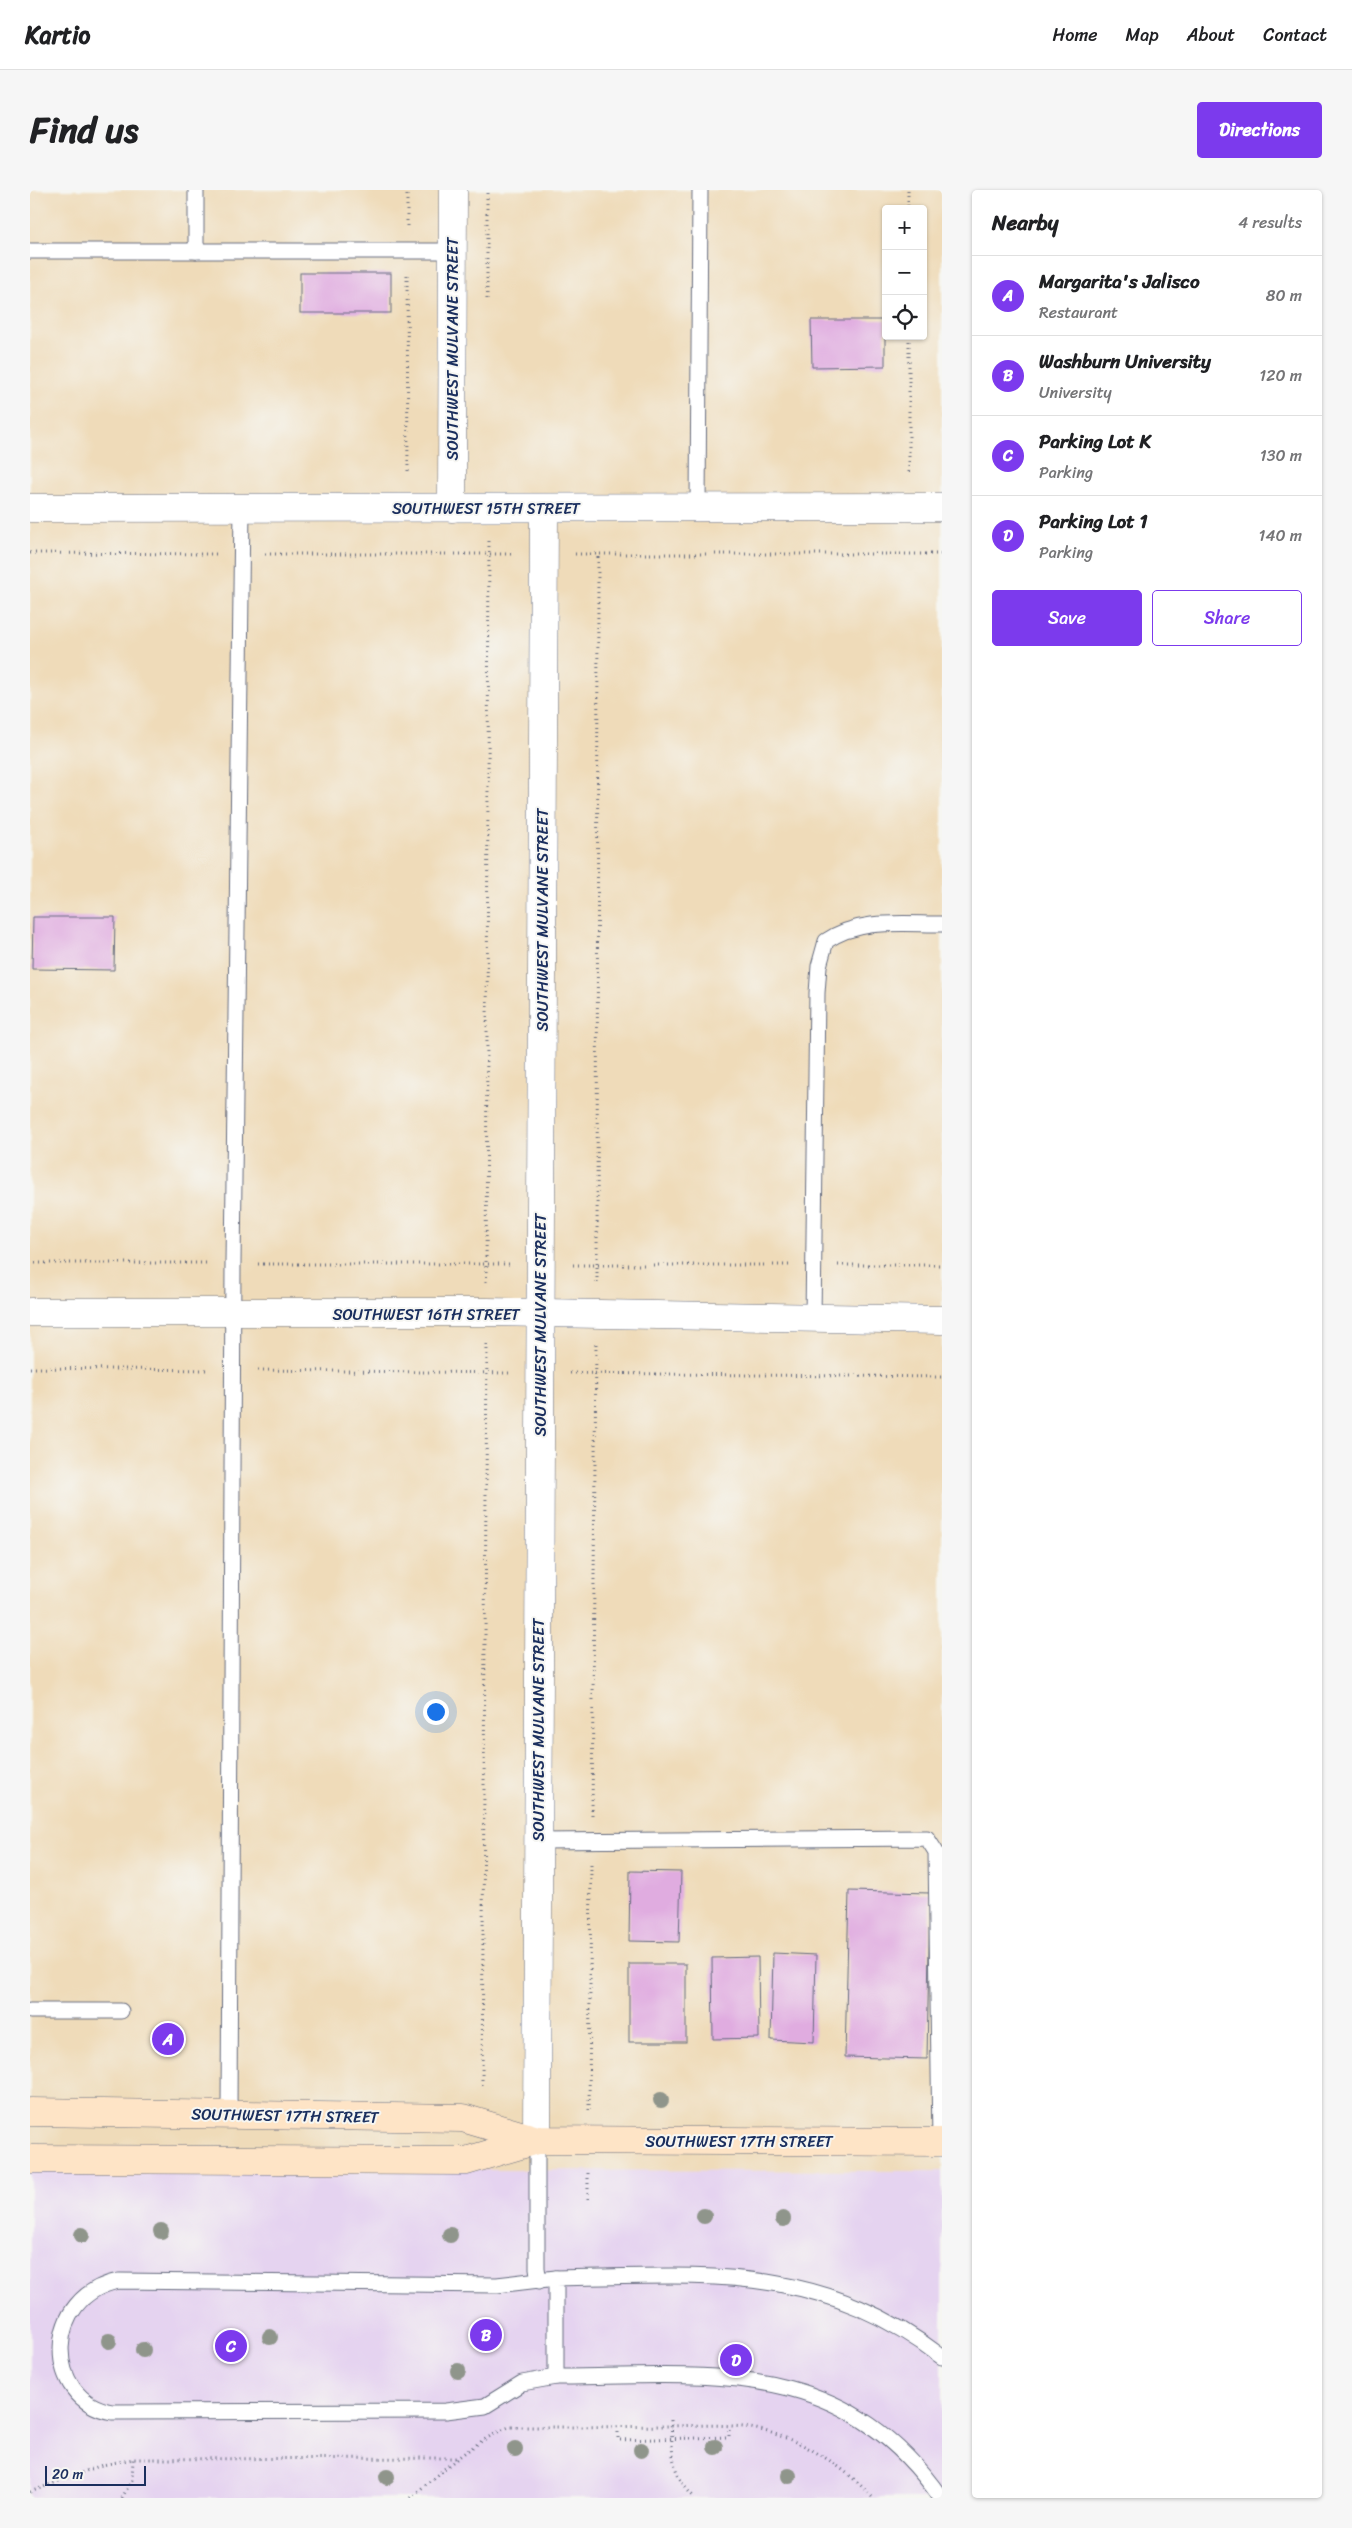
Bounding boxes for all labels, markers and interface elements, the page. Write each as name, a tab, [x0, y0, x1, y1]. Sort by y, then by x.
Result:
text: Kartio	[25, 14, 90, 56]
text: Home	[1053, 19, 1098, 51]
text: Map	[1126, 19, 1159, 51]
text: About	[1187, 19, 1235, 51]
text: Contact	[1263, 19, 1327, 51]
text: Find us	[30, 99, 138, 161]
button: Directions	[1197, 102, 1322, 158]
text: Nearby	[992, 204, 1058, 242]
map controls	[882, 205, 927, 340]
button: +	[882, 205, 927, 250]
text: 4 results	[1238, 208, 1302, 237]
street label: SOUTHWEST MULVANE STREET	[438, 236, 467, 461]
button: −	[882, 250, 927, 295]
text: Margarita's Jalisco	[1039, 265, 1200, 298]
text: A	[1003, 281, 1013, 310]
text: 80 m	[1266, 281, 1302, 310]
button: locate	[882, 295, 927, 340]
text: Restaurant	[1039, 298, 1118, 327]
text: Washburn University	[1039, 345, 1211, 378]
text: B	[1003, 361, 1013, 390]
text: 120 m	[1259, 361, 1302, 390]
text: University	[1039, 378, 1112, 407]
text: Parking Lot K	[1039, 425, 1151, 458]
text: C	[1003, 441, 1013, 470]
text: 130 m	[1260, 441, 1302, 470]
text: Parking	[1039, 458, 1093, 487]
street label: SOUTHWEST 15TH STREET	[392, 494, 581, 523]
text: Parking Lot 1	[1039, 505, 1148, 538]
text: D	[1003, 521, 1013, 550]
text: 140 m	[1259, 521, 1302, 550]
text: Parking	[1039, 538, 1093, 567]
button: Save	[992, 590, 1142, 646]
button: Share	[1152, 590, 1302, 646]
street label: SOUTHWEST MULVANE STREET	[528, 807, 557, 1032]
street label: SOUTHWEST MULVANE STREET	[526, 1212, 555, 1437]
street label: SOUTHWEST 16TH STREET	[332, 1300, 521, 1329]
street label: SOUTHWEST MULVANE STREET	[524, 1617, 553, 1842]
your location	[423, 1699, 449, 1725]
pin: A	[152, 2020, 184, 2058]
street label: SOUTHWEST 17TH STREET	[191, 2099, 380, 2132]
street label: SOUTHWEST 17TH STREET	[645, 2127, 834, 2156]
pin: B	[470, 2316, 502, 2354]
pin: C	[215, 2327, 247, 2365]
pin: D	[720, 2341, 752, 2379]
text: 20 m	[52, 2462, 83, 2487]
scale bar	[45, 2463, 146, 2486]

